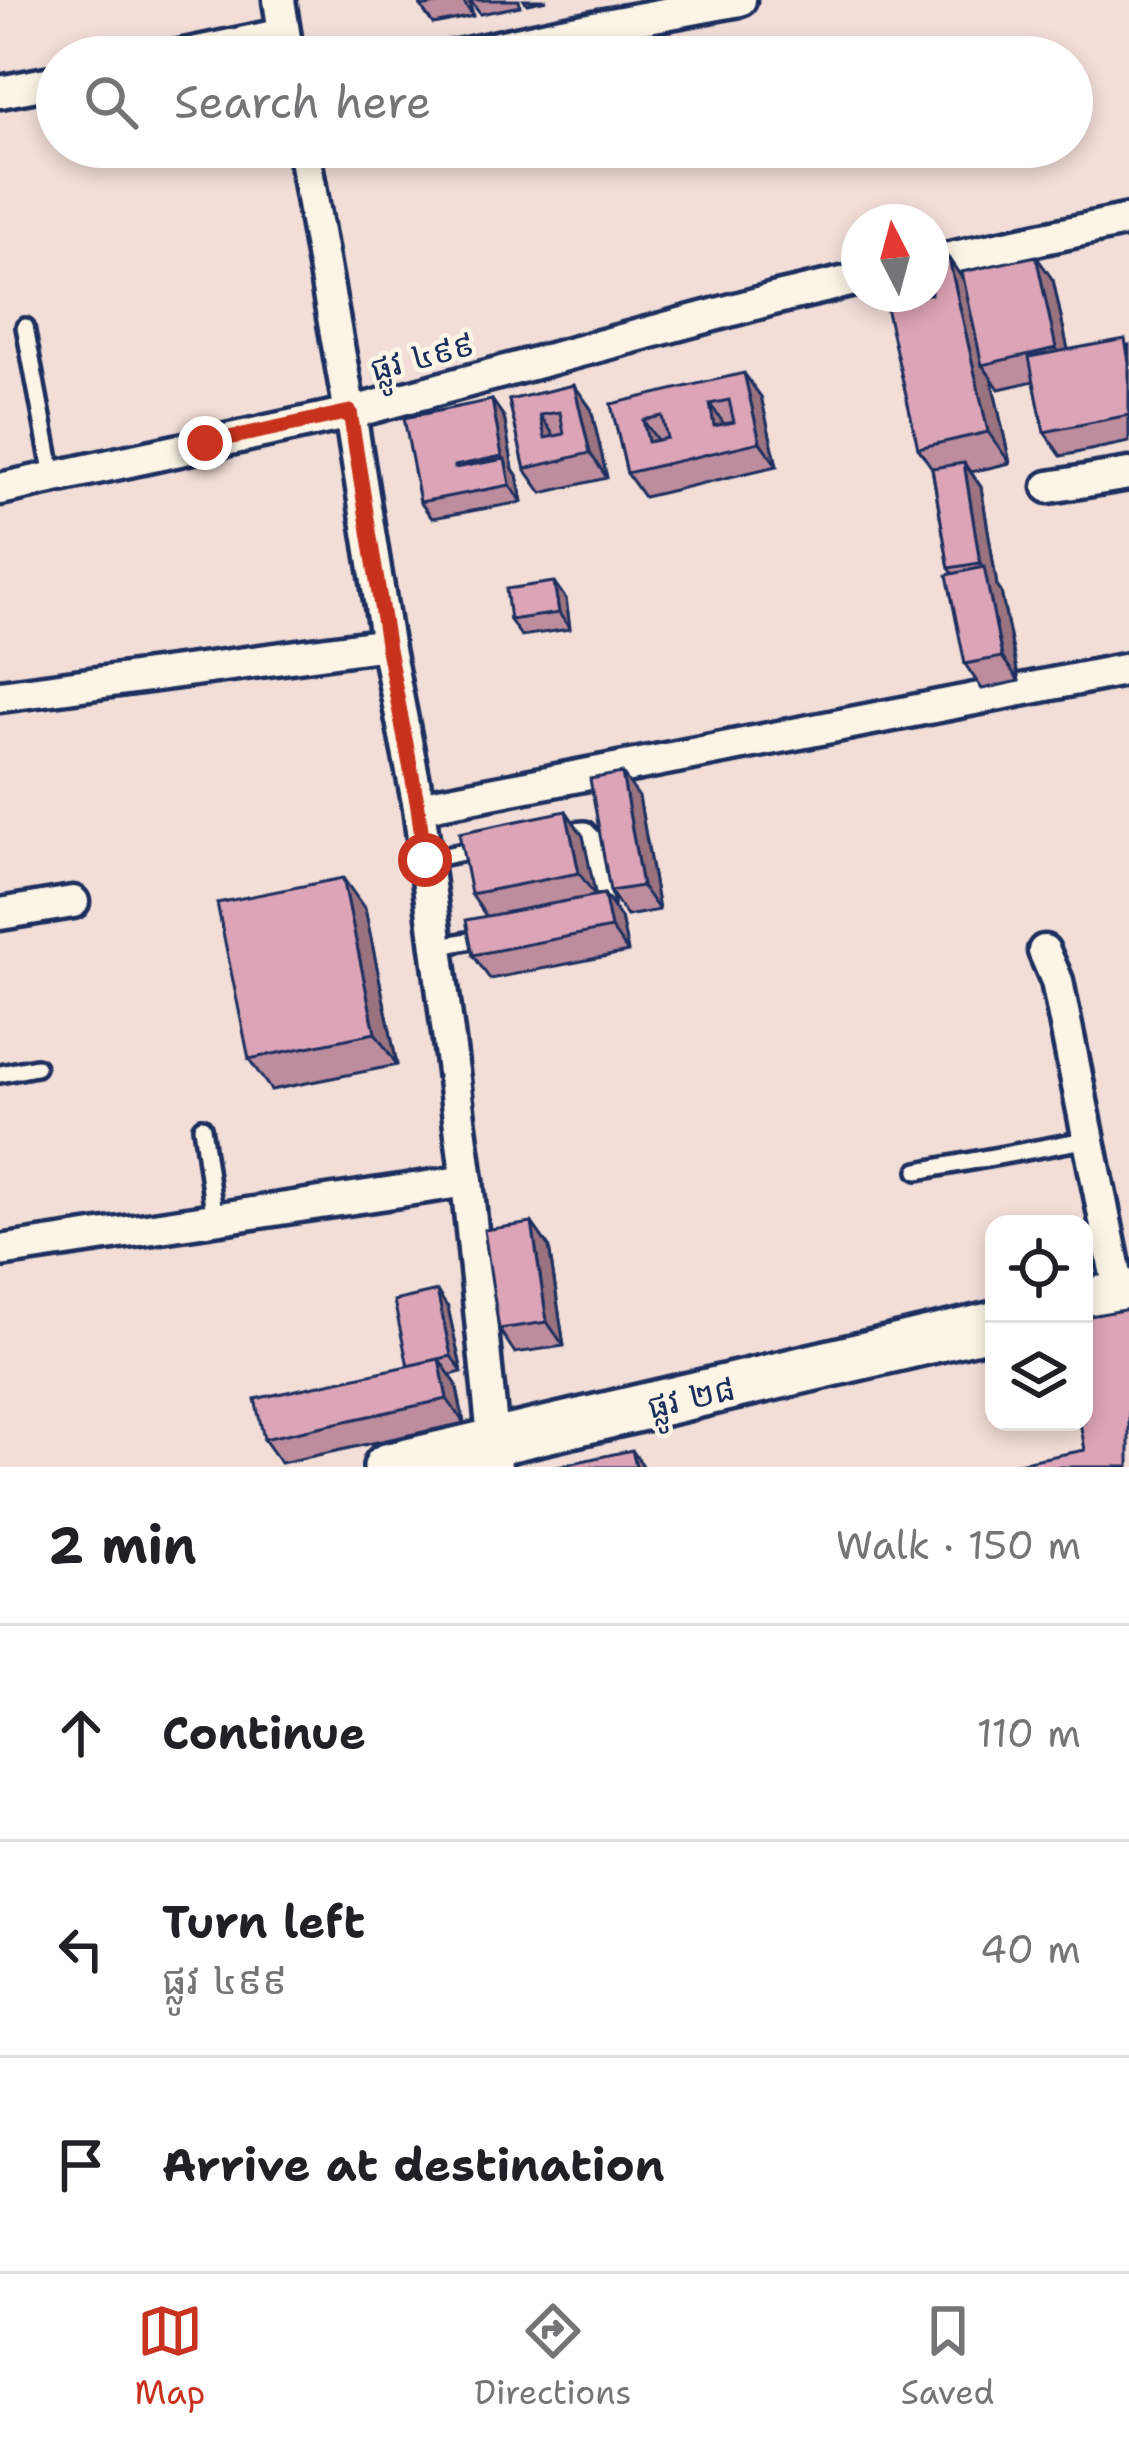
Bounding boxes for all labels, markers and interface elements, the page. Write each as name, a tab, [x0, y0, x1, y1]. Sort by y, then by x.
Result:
search box	[36, 36, 1093, 168]
icon: search	[78, 69, 144, 135]
text: Search here	[174, 72, 431, 132]
north arrow	[841, 204, 949, 312]
street label: ផ្លូវ ៤៩៩	[365, 321, 481, 398]
route end	[178, 416, 232, 470]
route start	[398, 833, 452, 887]
map controls	[985, 1215, 1093, 1431]
button: locate	[985, 1215, 1093, 1323]
button: layers	[985, 1323, 1093, 1431]
street label: ផ្លូវ ២៨	[643, 1366, 741, 1436]
text: 2 min	[48, 1511, 197, 1579]
text: Walk · 150 m	[836, 1519, 1081, 1571]
icon: ahead	[48, 1700, 114, 1766]
text: Continue	[162, 1703, 366, 1763]
text: 110 m	[977, 1707, 1081, 1759]
text: Turn left	[162, 1892, 365, 1952]
icon: left	[48, 1916, 114, 1982]
text: 40 m	[980, 1923, 1081, 1975]
text: ផ្លូវ ៤៩៩	[162, 1954, 287, 2006]
icon: arrive	[48, 2132, 114, 2198]
text: Arrive at destination	[162, 2135, 665, 2195]
tab: Map	[135, 2298, 205, 2415]
tab: Directions	[474, 2298, 632, 2415]
tab: Saved	[901, 2298, 994, 2415]

